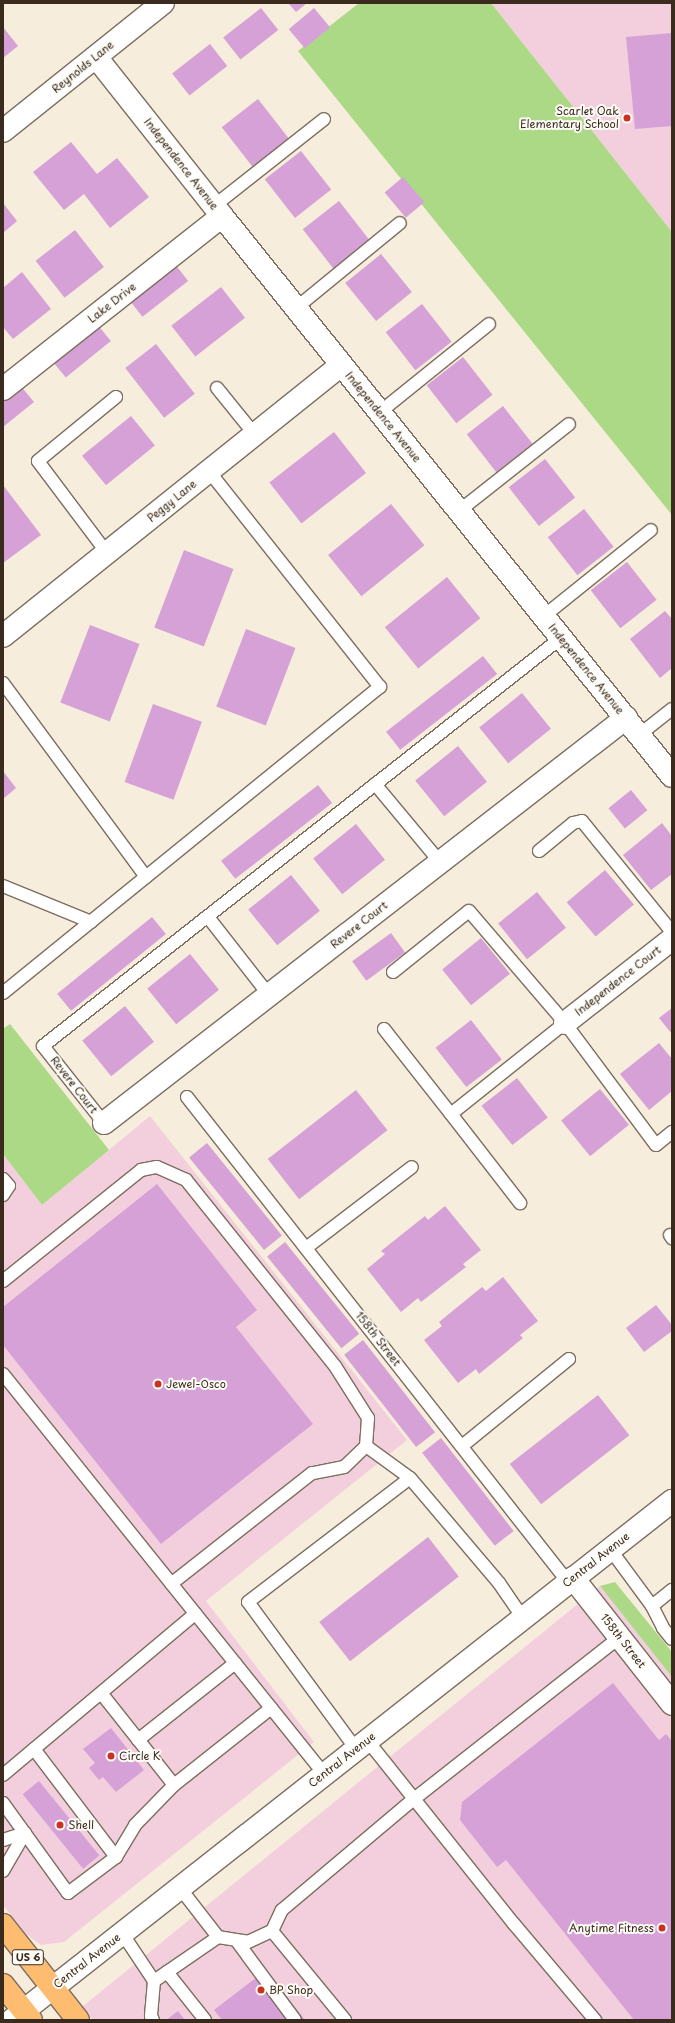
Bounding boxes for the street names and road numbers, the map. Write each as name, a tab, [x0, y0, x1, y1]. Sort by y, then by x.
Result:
street label: Reynolds Lane	[49, 38, 117, 96]
street label: Independence Avenue	[141, 115, 221, 213]
street label: Lake Drive	[85, 280, 139, 326]
street label: Independence Avenue	[342, 369, 424, 465]
street label: Peggy Lane	[145, 477, 199, 525]
street label: Independence Avenue	[545, 621, 627, 717]
street label: Revere Court	[328, 898, 390, 952]
street label: Independence Court	[572, 943, 664, 1019]
street label: Revere Court	[47, 1054, 101, 1116]
street label: 158th Street	[352, 1309, 404, 1369]
street label: Central Avenue	[560, 1530, 632, 1590]
street label: 158th Street	[597, 1611, 649, 1671]
street label: Central Avenue	[306, 1730, 378, 1790]
street label: Central Avenue	[51, 1931, 123, 1991]
road number: US 6	[12, 1949, 44, 1965]

